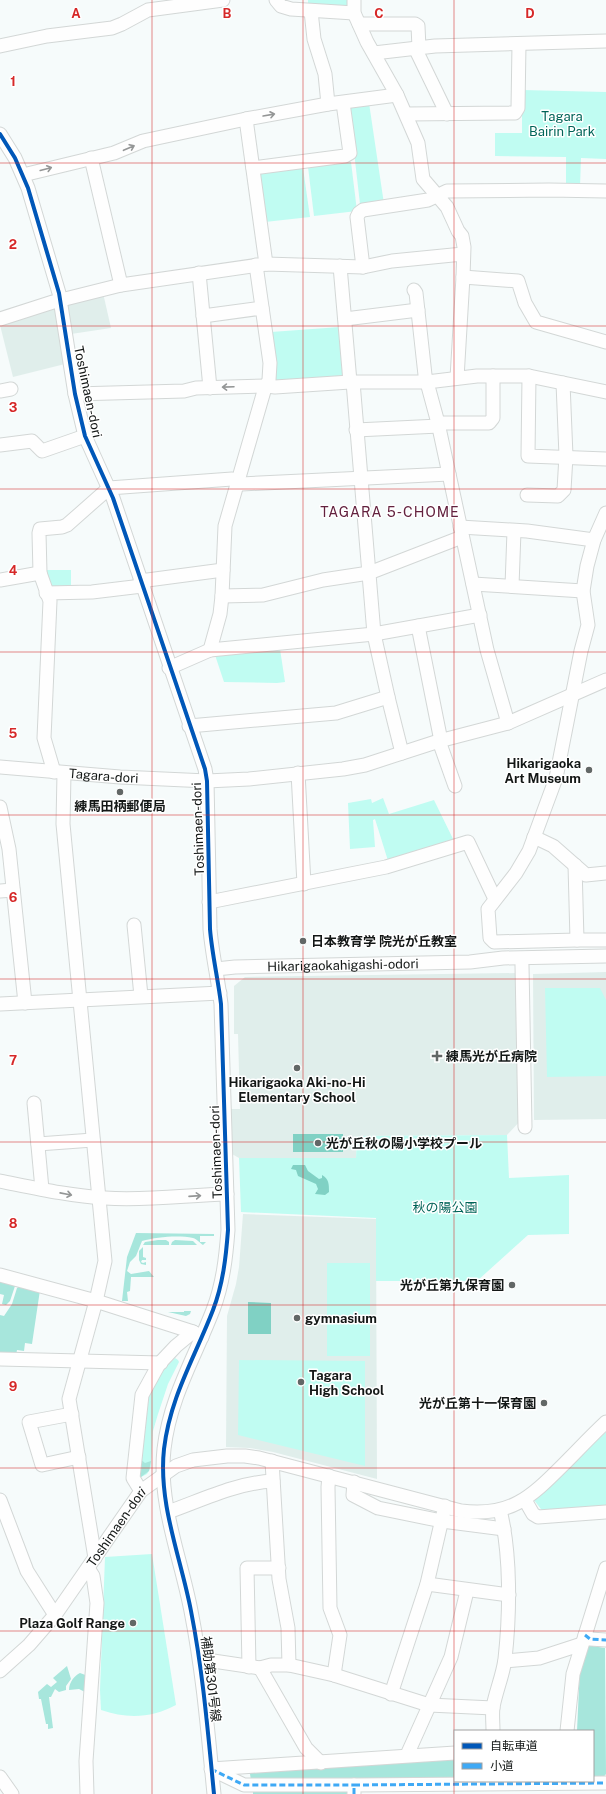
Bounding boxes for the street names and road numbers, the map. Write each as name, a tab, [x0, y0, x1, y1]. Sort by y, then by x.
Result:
street label: Toshimaen-dori	[71, 345, 105, 439]
street label: Tagara-dori	[68, 765, 139, 785]
street label: Toshimaen-dori	[189, 782, 207, 876]
street label: Hikarigaokahigashi-odori	[267, 956, 419, 974]
street label: Toshimaen-dori	[207, 1105, 225, 1199]
street label: Toshimaen-dori	[83, 1483, 148, 1569]
street label: 補助第301号線	[198, 1635, 224, 1723]

